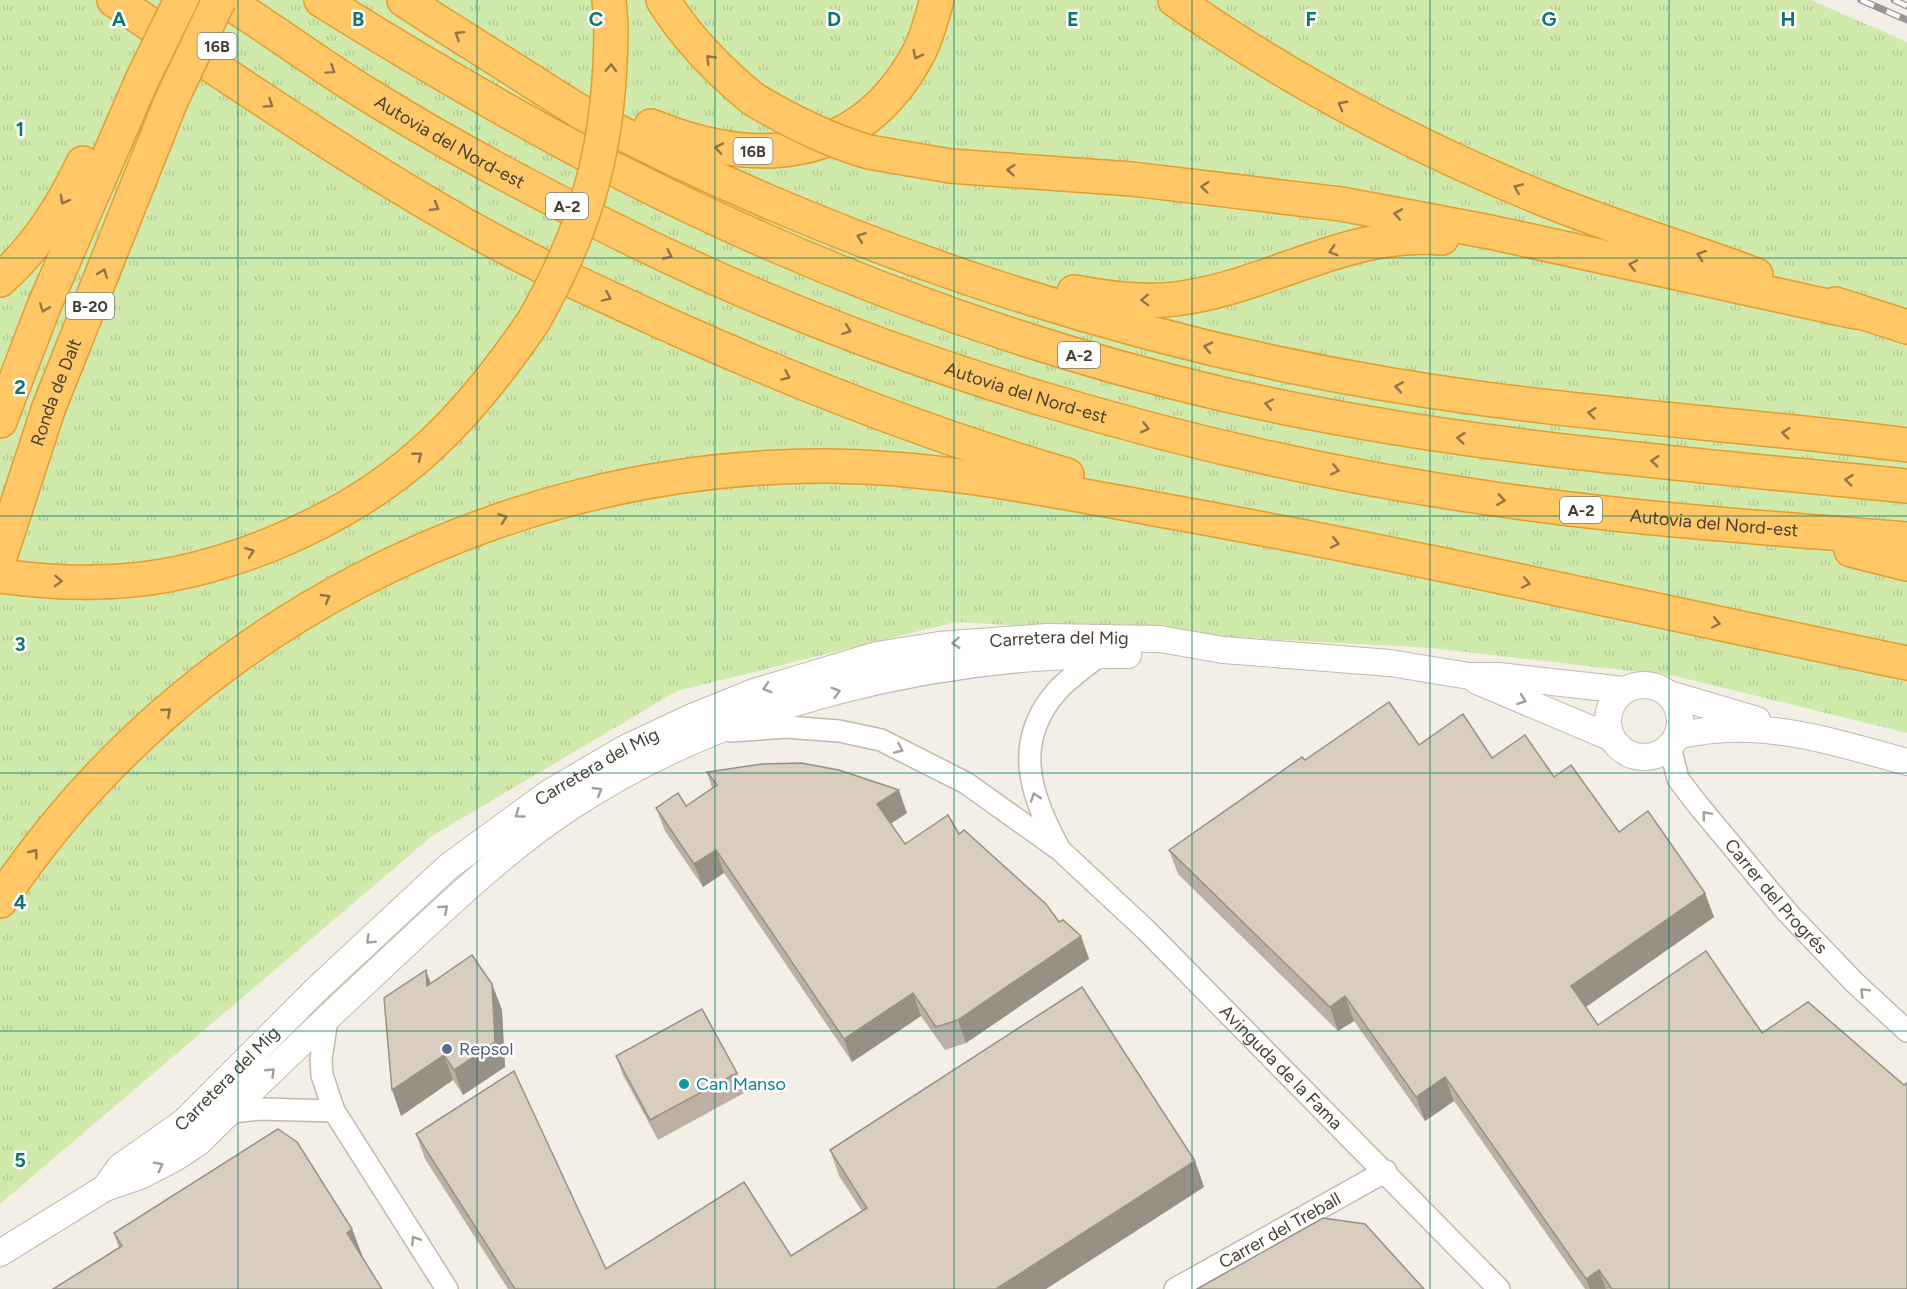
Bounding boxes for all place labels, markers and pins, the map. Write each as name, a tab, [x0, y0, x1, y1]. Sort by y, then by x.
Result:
place label: Repsol	[459, 1038, 514, 1060]
marker: Repsol	[440, 1042, 454, 1056]
place label: Can Manso	[696, 1073, 786, 1095]
marker: Can Manso	[677, 1077, 691, 1091]

